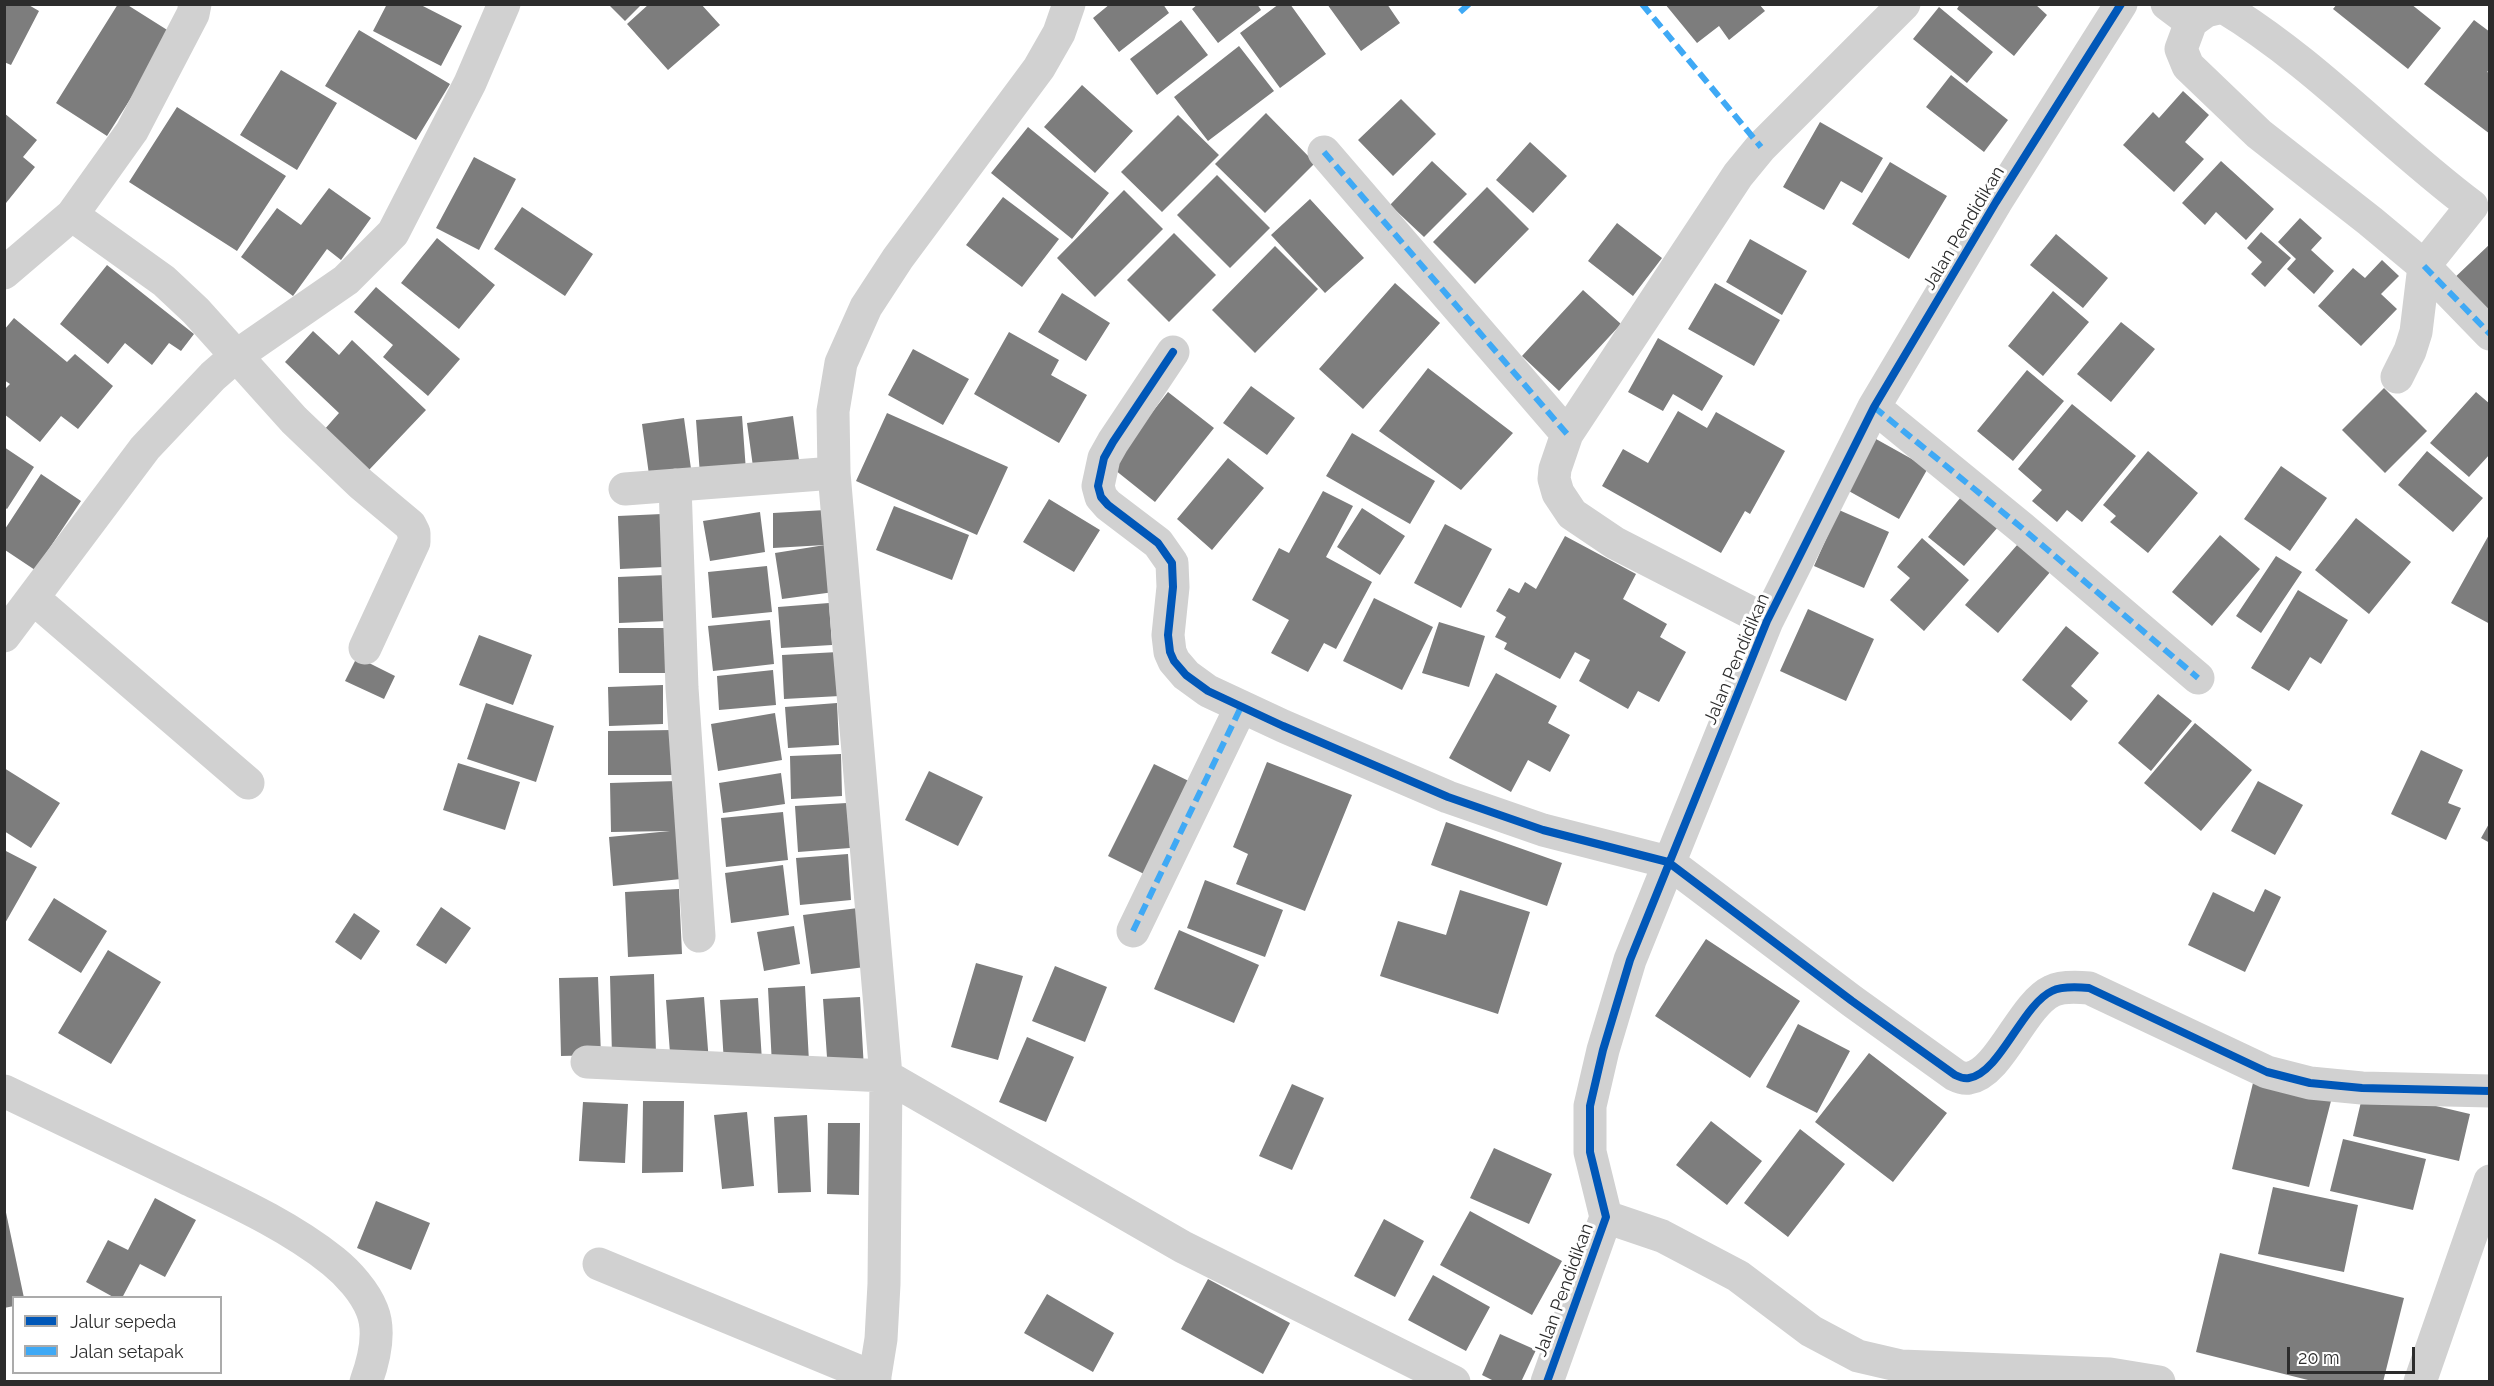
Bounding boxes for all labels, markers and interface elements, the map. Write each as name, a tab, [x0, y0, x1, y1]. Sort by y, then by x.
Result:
street label: Jalan Pendidikan	[1919, 162, 2009, 294]
street label: Jalan Pendidikan	[1700, 590, 1774, 728]
street label: Jalan Pendidikan	[1530, 1220, 1598, 1360]
legend	[12, 1296, 222, 1374]
text: Jalur sepeda	[70, 1311, 176, 1332]
scale bar	[2290, 1335, 2418, 1373]
text: Jalan setapak	[70, 1341, 184, 1362]
text: 20 m	[2298, 1347, 2340, 1368]

